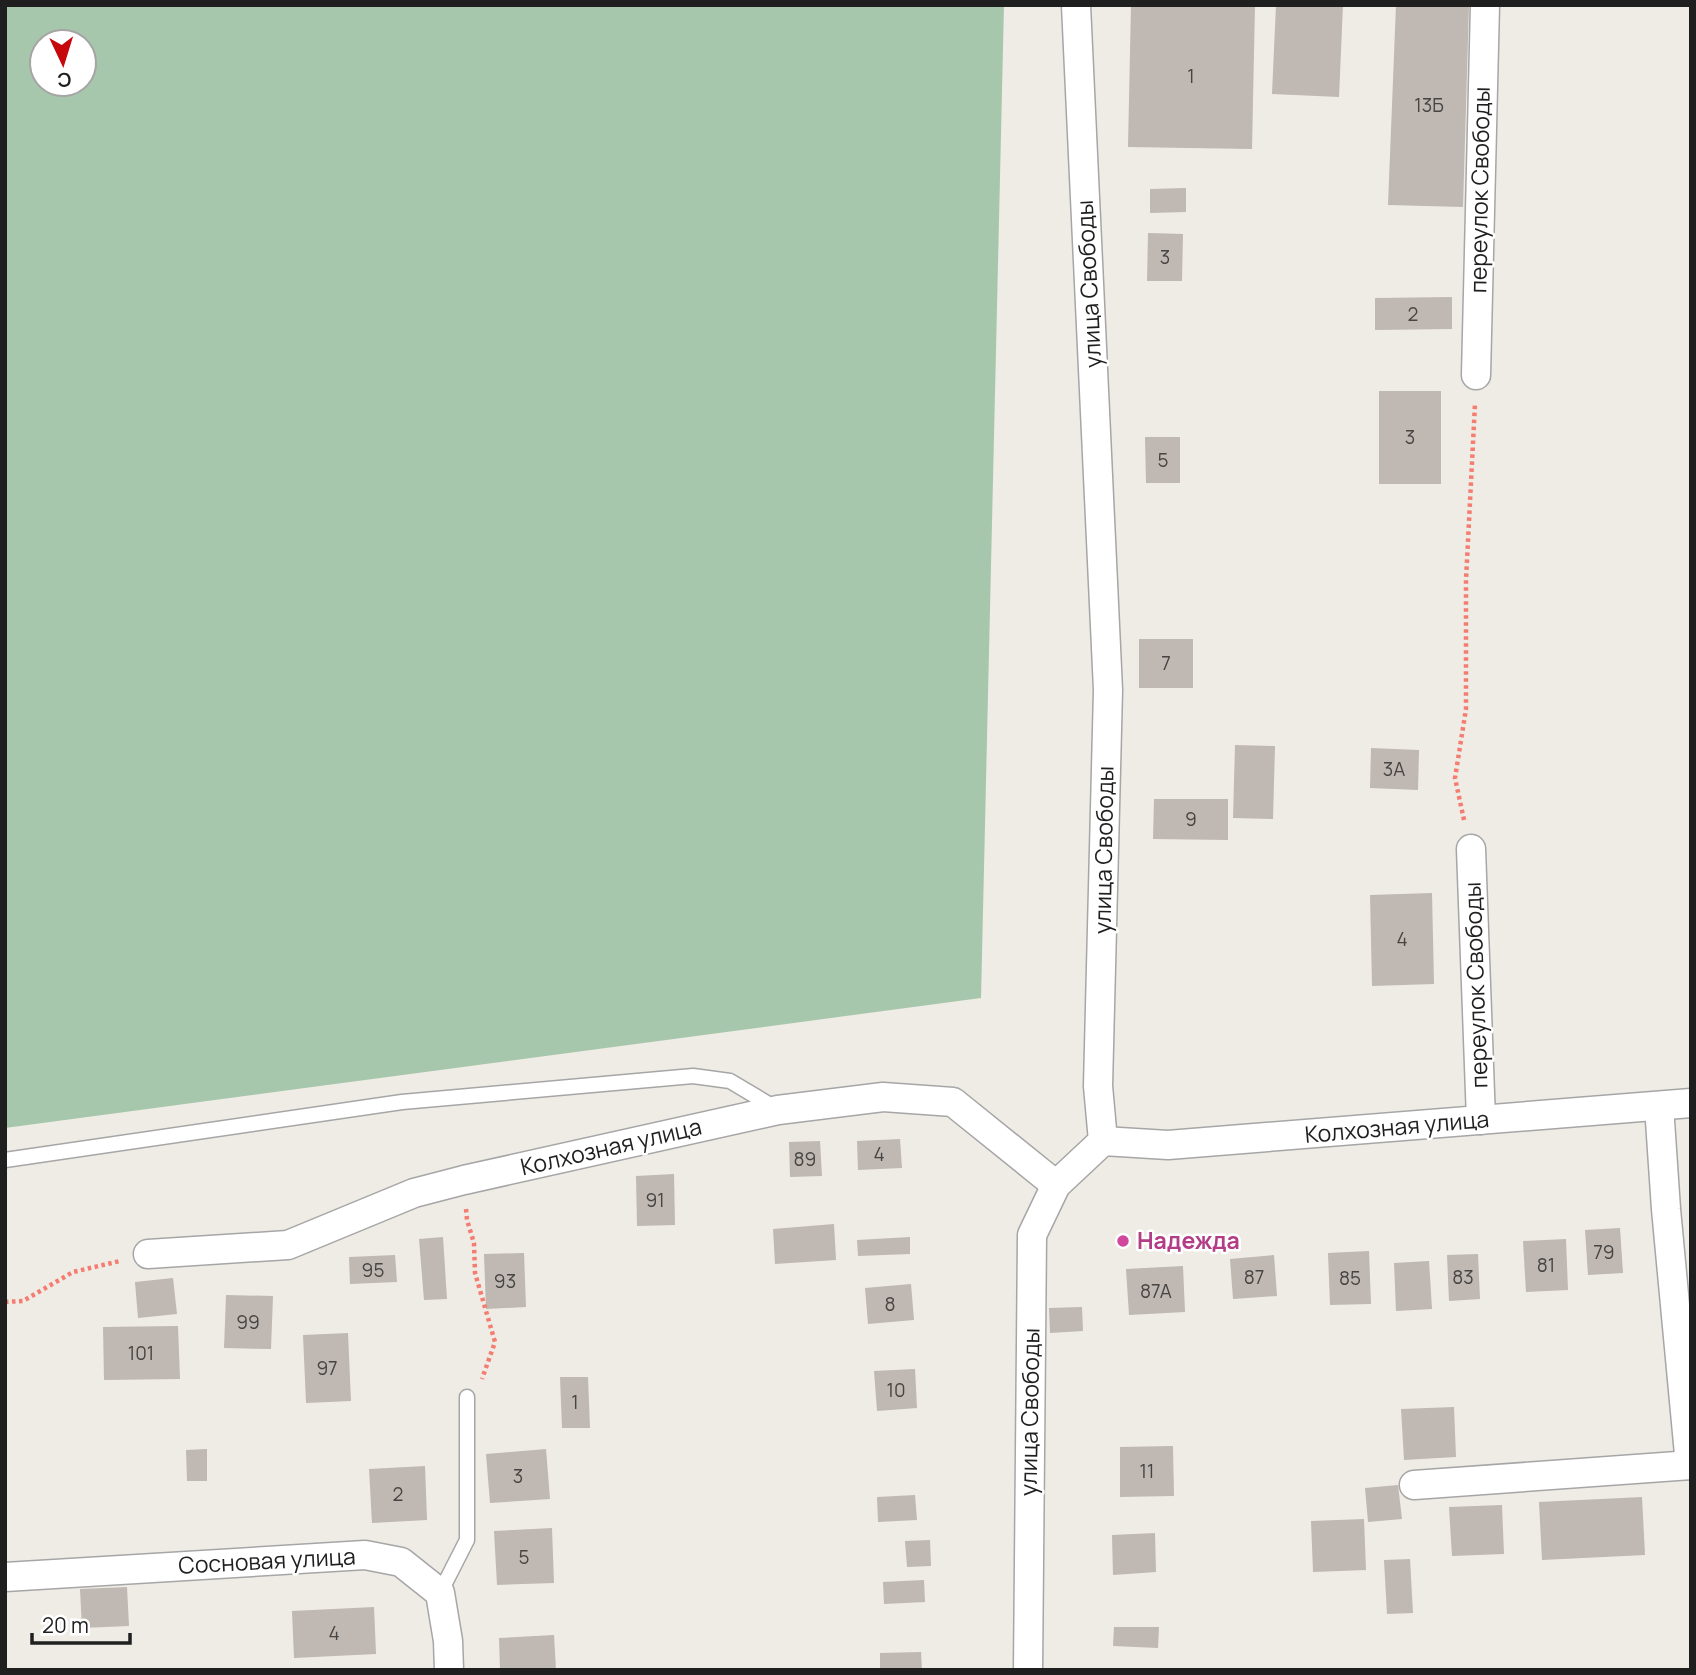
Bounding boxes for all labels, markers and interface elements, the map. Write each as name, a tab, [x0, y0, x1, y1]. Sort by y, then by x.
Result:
north arrow	[28, 28, 98, 98]
house number: 1	[1187, 63, 1195, 89]
text: С	[56, 67, 72, 93]
street label: переулок Свободы	[1461, 86, 1497, 293]
house number: 13Б	[1414, 92, 1444, 118]
street label: улица Свободы	[1068, 199, 1108, 369]
house number: 3	[1160, 244, 1170, 270]
house number: 2	[1408, 301, 1418, 327]
house number: 3	[1405, 424, 1415, 450]
house number: 5	[1158, 447, 1169, 473]
house number: 7	[1161, 650, 1171, 676]
house number: 3А	[1383, 756, 1405, 782]
street label: улица Свободы	[1086, 766, 1120, 934]
house number: 9	[1185, 806, 1197, 832]
street label: переулок Свободы	[1455, 881, 1495, 1089]
house number: 4	[1396, 926, 1408, 952]
street label: Колхозная улица	[1303, 1102, 1490, 1150]
street label: Колхозная улица	[517, 1110, 704, 1182]
house number: 4	[873, 1141, 885, 1167]
house number: 89	[794, 1146, 816, 1172]
house number: 91	[645, 1187, 665, 1213]
place label: Надежда	[1137, 1224, 1240, 1256]
marker: Надежда	[1115, 1233, 1131, 1249]
house number: 79	[1593, 1239, 1615, 1265]
house number: 81	[1537, 1252, 1555, 1278]
house number: 95	[362, 1257, 384, 1283]
house number: 87	[1244, 1264, 1264, 1290]
house number: 83	[1452, 1264, 1474, 1290]
house number: 85	[1339, 1265, 1361, 1291]
house number: 93	[494, 1268, 516, 1294]
house number: 87А	[1140, 1278, 1172, 1304]
house number: 8	[884, 1291, 896, 1317]
house number: 99	[236, 1309, 260, 1335]
street label: улица Свободы	[1012, 1328, 1046, 1496]
house number: 101	[128, 1340, 154, 1366]
house number: 97	[316, 1355, 338, 1381]
house number: 10	[886, 1377, 906, 1403]
house number: 1	[571, 1389, 579, 1415]
house number: 11	[1140, 1458, 1154, 1484]
house number: 3	[513, 1463, 523, 1489]
house number: 2	[393, 1481, 403, 1507]
street label: Сосновая улица	[178, 1539, 356, 1581]
house number: 5	[519, 1544, 530, 1570]
scale bar	[32, 1602, 130, 1646]
text: 20 m	[42, 1611, 89, 1639]
house number: 4	[328, 1620, 340, 1646]

